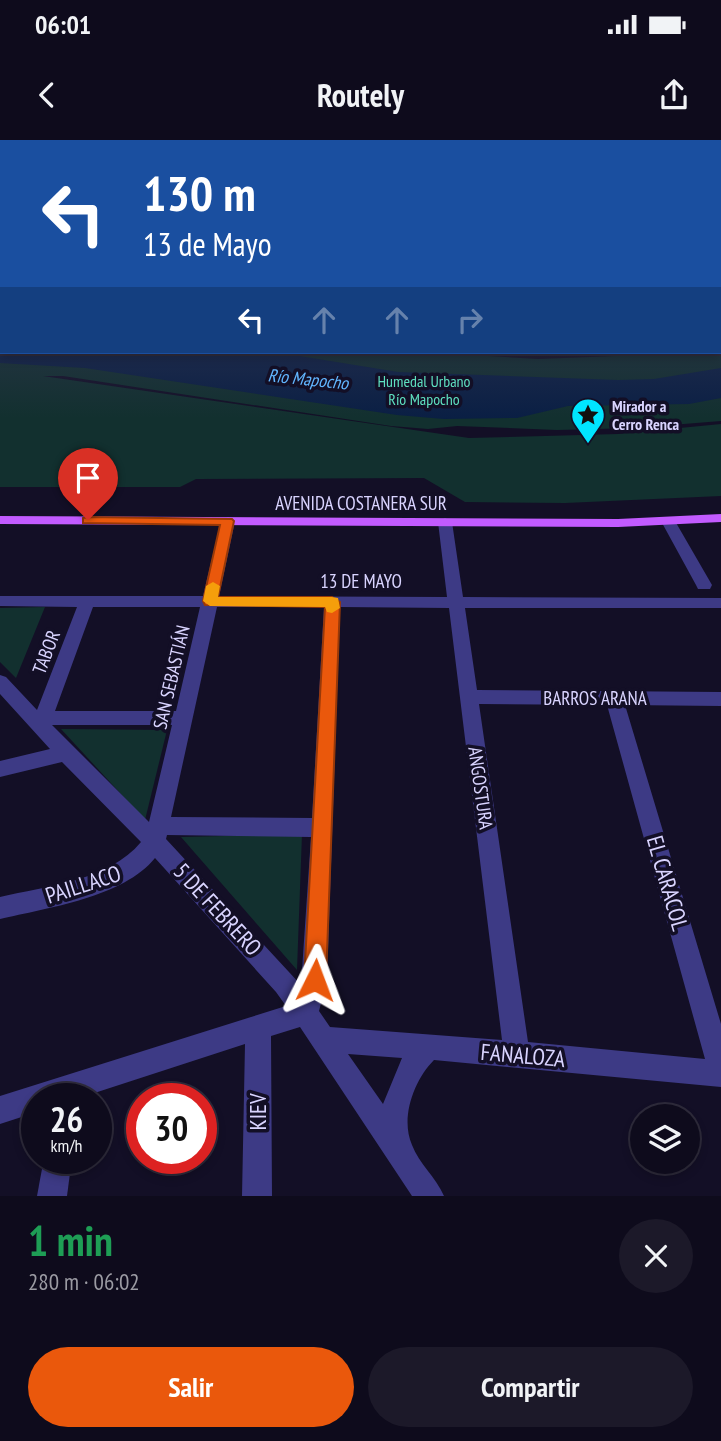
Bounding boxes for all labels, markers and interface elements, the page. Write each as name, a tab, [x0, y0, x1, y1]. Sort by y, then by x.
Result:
text: 06:01	[35, 8, 91, 41]
text: Routely	[317, 74, 404, 116]
icon: back	[28, 76, 66, 114]
icon: share	[655, 76, 693, 114]
text: 130 m	[143, 161, 256, 225]
icon: left	[28, 168, 119, 259]
text: 13 de Mayo	[143, 223, 271, 265]
icon: left	[232, 301, 270, 339]
icon: ahead	[305, 301, 343, 339]
icon: ahead	[378, 301, 416, 339]
icon: right	[451, 301, 489, 339]
water label: Río Mapocho	[267, 363, 350, 395]
park label: Humedal Urbano Río Mapocho	[378, 371, 471, 409]
place icon: Mirador a Cerro Renca	[569, 396, 607, 445]
place label: Mirador a Cerro Renca	[612, 396, 680, 434]
pin	[58, 448, 118, 520]
icon: arrive	[69, 459, 107, 497]
street label: AVENIDA COSTANERA SUR	[275, 491, 447, 515]
street label: 13 DE MAYO	[320, 569, 402, 593]
street label: SAN SEBASTIÁN	[147, 623, 195, 731]
street label: TABOR	[27, 627, 65, 677]
street label: BARROS ARANA	[543, 686, 647, 710]
street label: ANGOSTURA	[463, 745, 499, 831]
street label: EL CARACOL	[641, 832, 695, 934]
street label: 5 DE FEBRERO	[168, 857, 268, 961]
street label: PAILLACO	[42, 858, 124, 910]
position arrow	[278, 943, 352, 1017]
street label: FANALOZA	[480, 1037, 567, 1073]
speed limit sign: 30	[126, 1083, 217, 1174]
street label: KIEV	[243, 1093, 272, 1131]
text: 26	[50, 1096, 83, 1142]
map controls	[630, 1104, 700, 1174]
button: layers	[630, 1104, 700, 1174]
text: km/h	[51, 1134, 82, 1157]
text: 1 min	[28, 1213, 113, 1268]
button: close	[619, 1219, 693, 1293]
text: 280 m · 06:02	[28, 1267, 140, 1296]
button: Salir	[28, 1347, 354, 1427]
button: Compartir	[368, 1347, 693, 1427]

